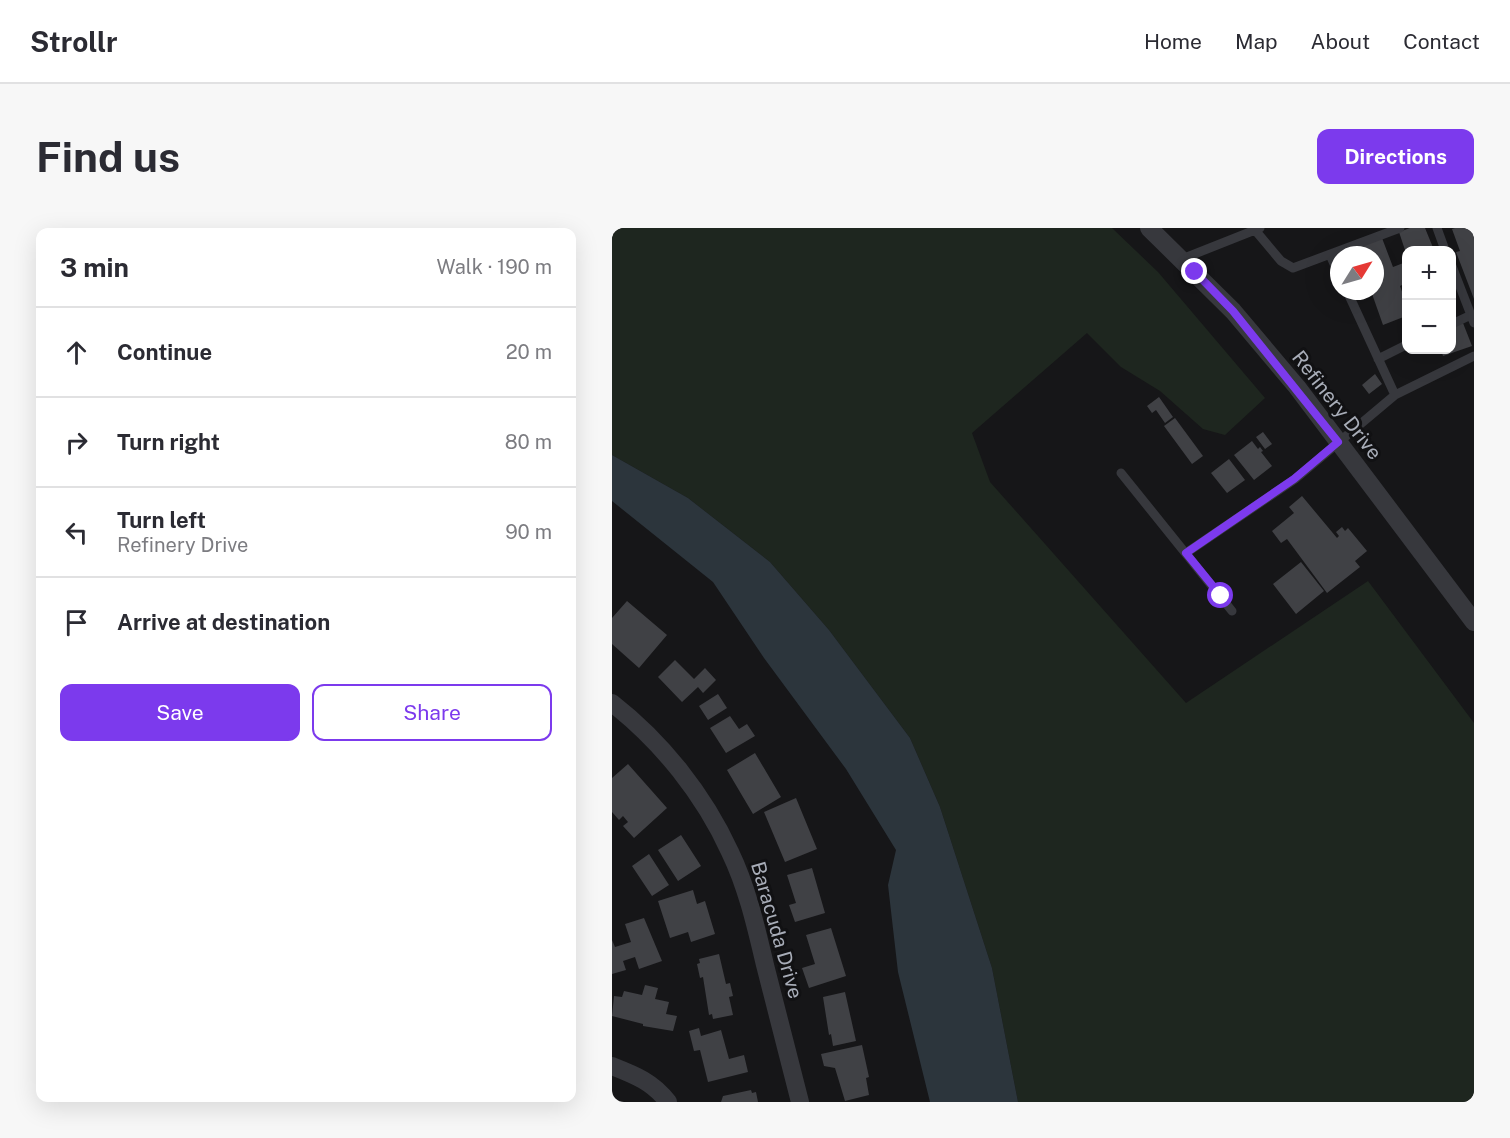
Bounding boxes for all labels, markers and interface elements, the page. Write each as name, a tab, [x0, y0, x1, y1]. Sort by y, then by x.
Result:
text: Strollr	[30, 25, 118, 58]
text: Home	[1144, 29, 1202, 54]
text: Map	[1235, 29, 1278, 54]
text: About	[1311, 29, 1370, 54]
text: Contact	[1403, 29, 1480, 54]
button: Directions	[1317, 129, 1474, 184]
text: Find us	[36, 132, 180, 181]
north arrow	[1330, 246, 1384, 300]
map controls	[1402, 246, 1456, 354]
button: +	[1402, 246, 1456, 300]
text: 3 min	[60, 252, 129, 283]
text: Walk · 190 m	[436, 255, 552, 279]
route end	[1181, 258, 1207, 284]
button: −	[1402, 300, 1456, 354]
icon: ahead	[60, 336, 93, 369]
text: Continue	[117, 339, 212, 365]
text: 20 m	[506, 340, 552, 364]
street label: Refinery Drive	[1287, 346, 1387, 464]
icon: right	[60, 426, 93, 459]
text: Turn right	[117, 429, 220, 455]
text: 80 m	[505, 430, 552, 454]
text: Turn left	[117, 507, 206, 533]
icon: left	[60, 516, 93, 549]
text: 90 m	[505, 520, 552, 544]
text: Refinery Drive	[117, 533, 248, 557]
route start	[1207, 582, 1233, 608]
icon: arrive	[60, 606, 93, 639]
text: Arrive at destination	[117, 609, 330, 635]
button: Save	[60, 684, 300, 741]
button: Share	[312, 684, 552, 741]
street label: Baracuda Drive	[746, 859, 808, 1001]

